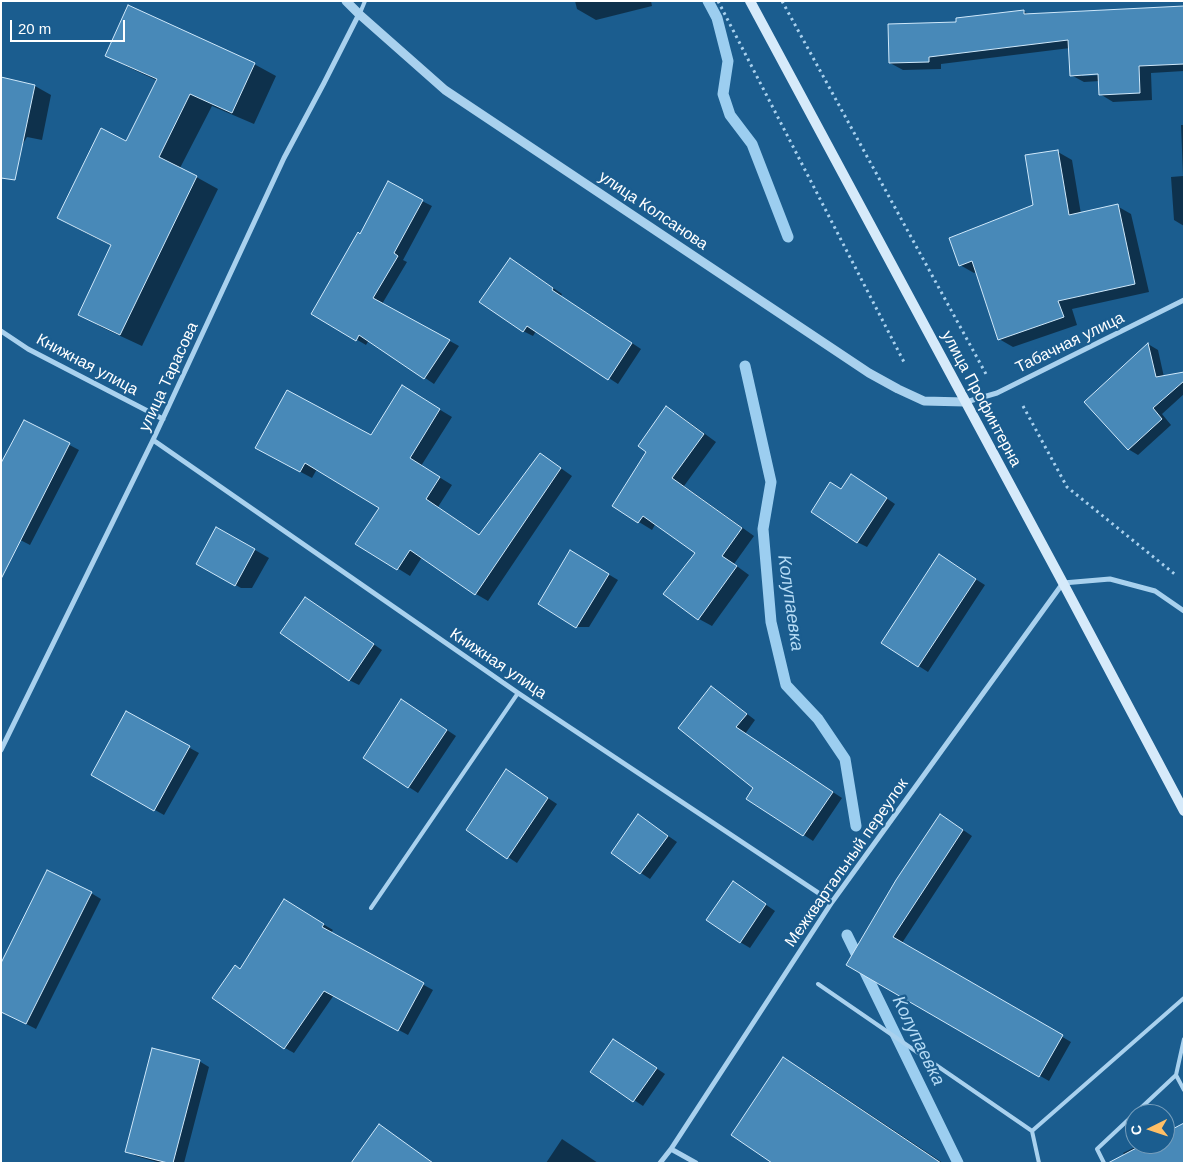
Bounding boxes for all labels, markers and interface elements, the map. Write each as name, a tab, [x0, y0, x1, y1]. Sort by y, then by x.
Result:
scale bar	[12, 10, 128, 42]
text: 20 m	[18, 20, 51, 37]
street label: улица Колсанова	[595, 167, 711, 255]
street label: Табачная улица	[1013, 308, 1127, 378]
street label: улица Тарасова	[135, 319, 203, 435]
street label: улица Профинтерна	[937, 328, 1025, 470]
street label: Книжная улица	[33, 330, 141, 400]
water label: Колупаевка	[773, 553, 807, 653]
street label: Книжная улица	[446, 625, 550, 703]
street label: Межквартальный переулок	[781, 775, 913, 951]
water label: Колупаевка	[887, 993, 949, 1089]
north arrow	[1125, 1104, 1175, 1154]
text: С	[1128, 1124, 1144, 1136]

